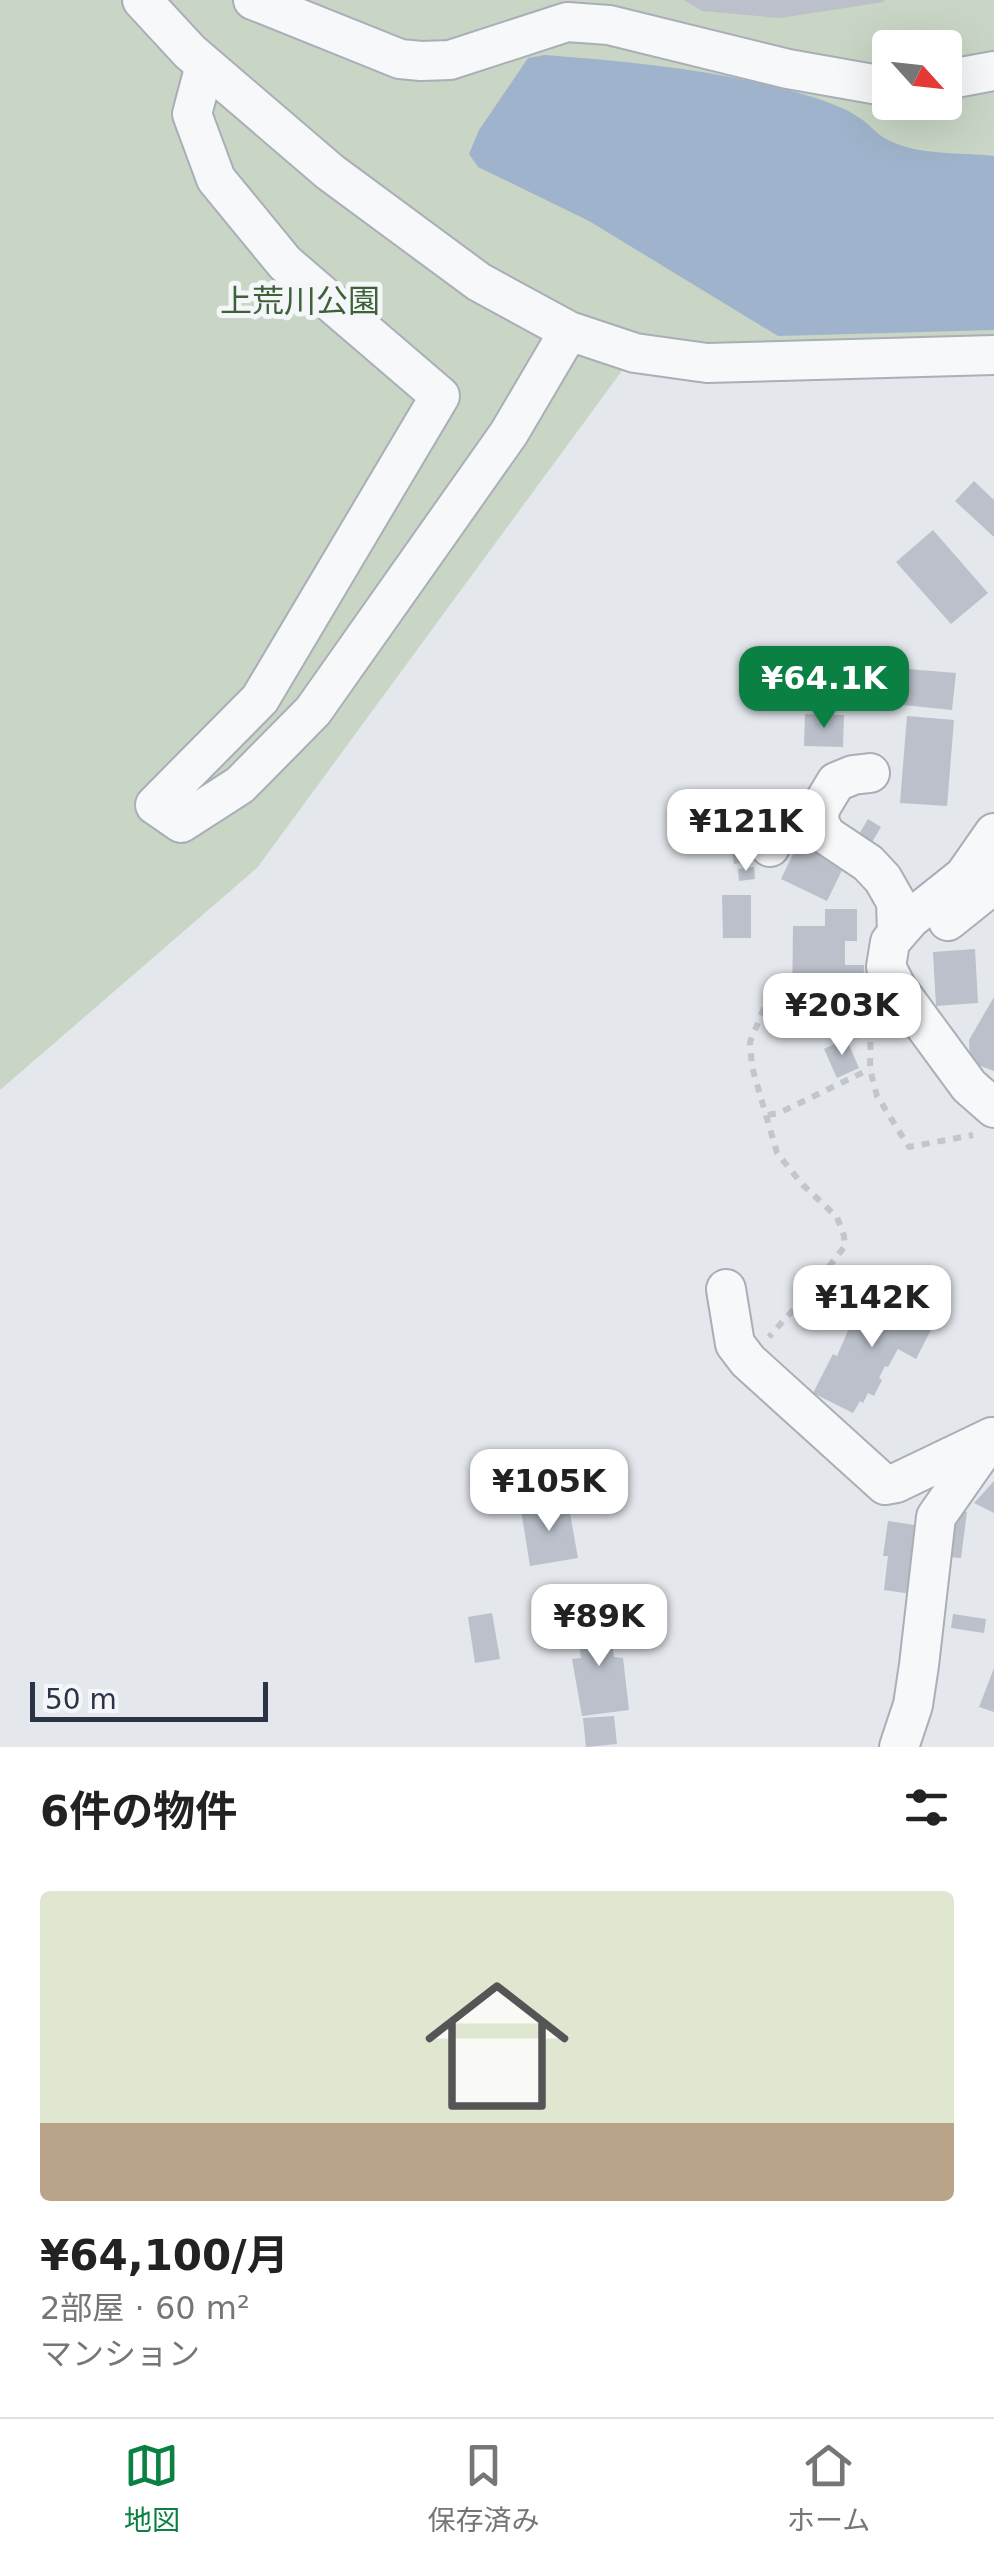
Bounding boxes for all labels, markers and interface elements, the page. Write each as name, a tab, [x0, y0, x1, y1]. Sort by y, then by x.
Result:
north arrow	[872, 30, 962, 120]
map controls	[872, 30, 962, 120]
park label: 上荒川公園	[220, 282, 380, 320]
pin: ¥64.1K	[743, 646, 905, 731]
text: ¥64.1K	[761, 659, 887, 697]
pin: ¥121K	[676, 789, 816, 874]
text: ¥121K	[689, 802, 803, 840]
pin: ¥203K	[772, 973, 912, 1058]
text: ¥203K	[785, 986, 899, 1024]
pin: ¥142K	[802, 1265, 942, 1350]
text: ¥142K	[815, 1278, 929, 1316]
pin: ¥105K	[479, 1449, 619, 1534]
text: ¥105K	[492, 1462, 606, 1500]
pin: ¥89K	[540, 1584, 658, 1669]
text: ¥89K	[553, 1597, 645, 1635]
scale bar	[30, 1677, 268, 1722]
text: 50 m	[45, 1683, 117, 1716]
icon: filters	[899, 1780, 954, 1835]
text: 6件の物件	[40, 1787, 237, 1836]
icon: home	[407, 1956, 587, 2136]
text: ¥64,100/月	[40, 2231, 289, 2280]
text: 2部屋 · 60 m²	[40, 2289, 250, 2327]
text: マンション	[40, 2335, 200, 2373]
tab: 地図	[124, 2438, 180, 2538]
tab: 保存済み	[427, 2438, 539, 2538]
tab: ホーム	[787, 2438, 870, 2538]

